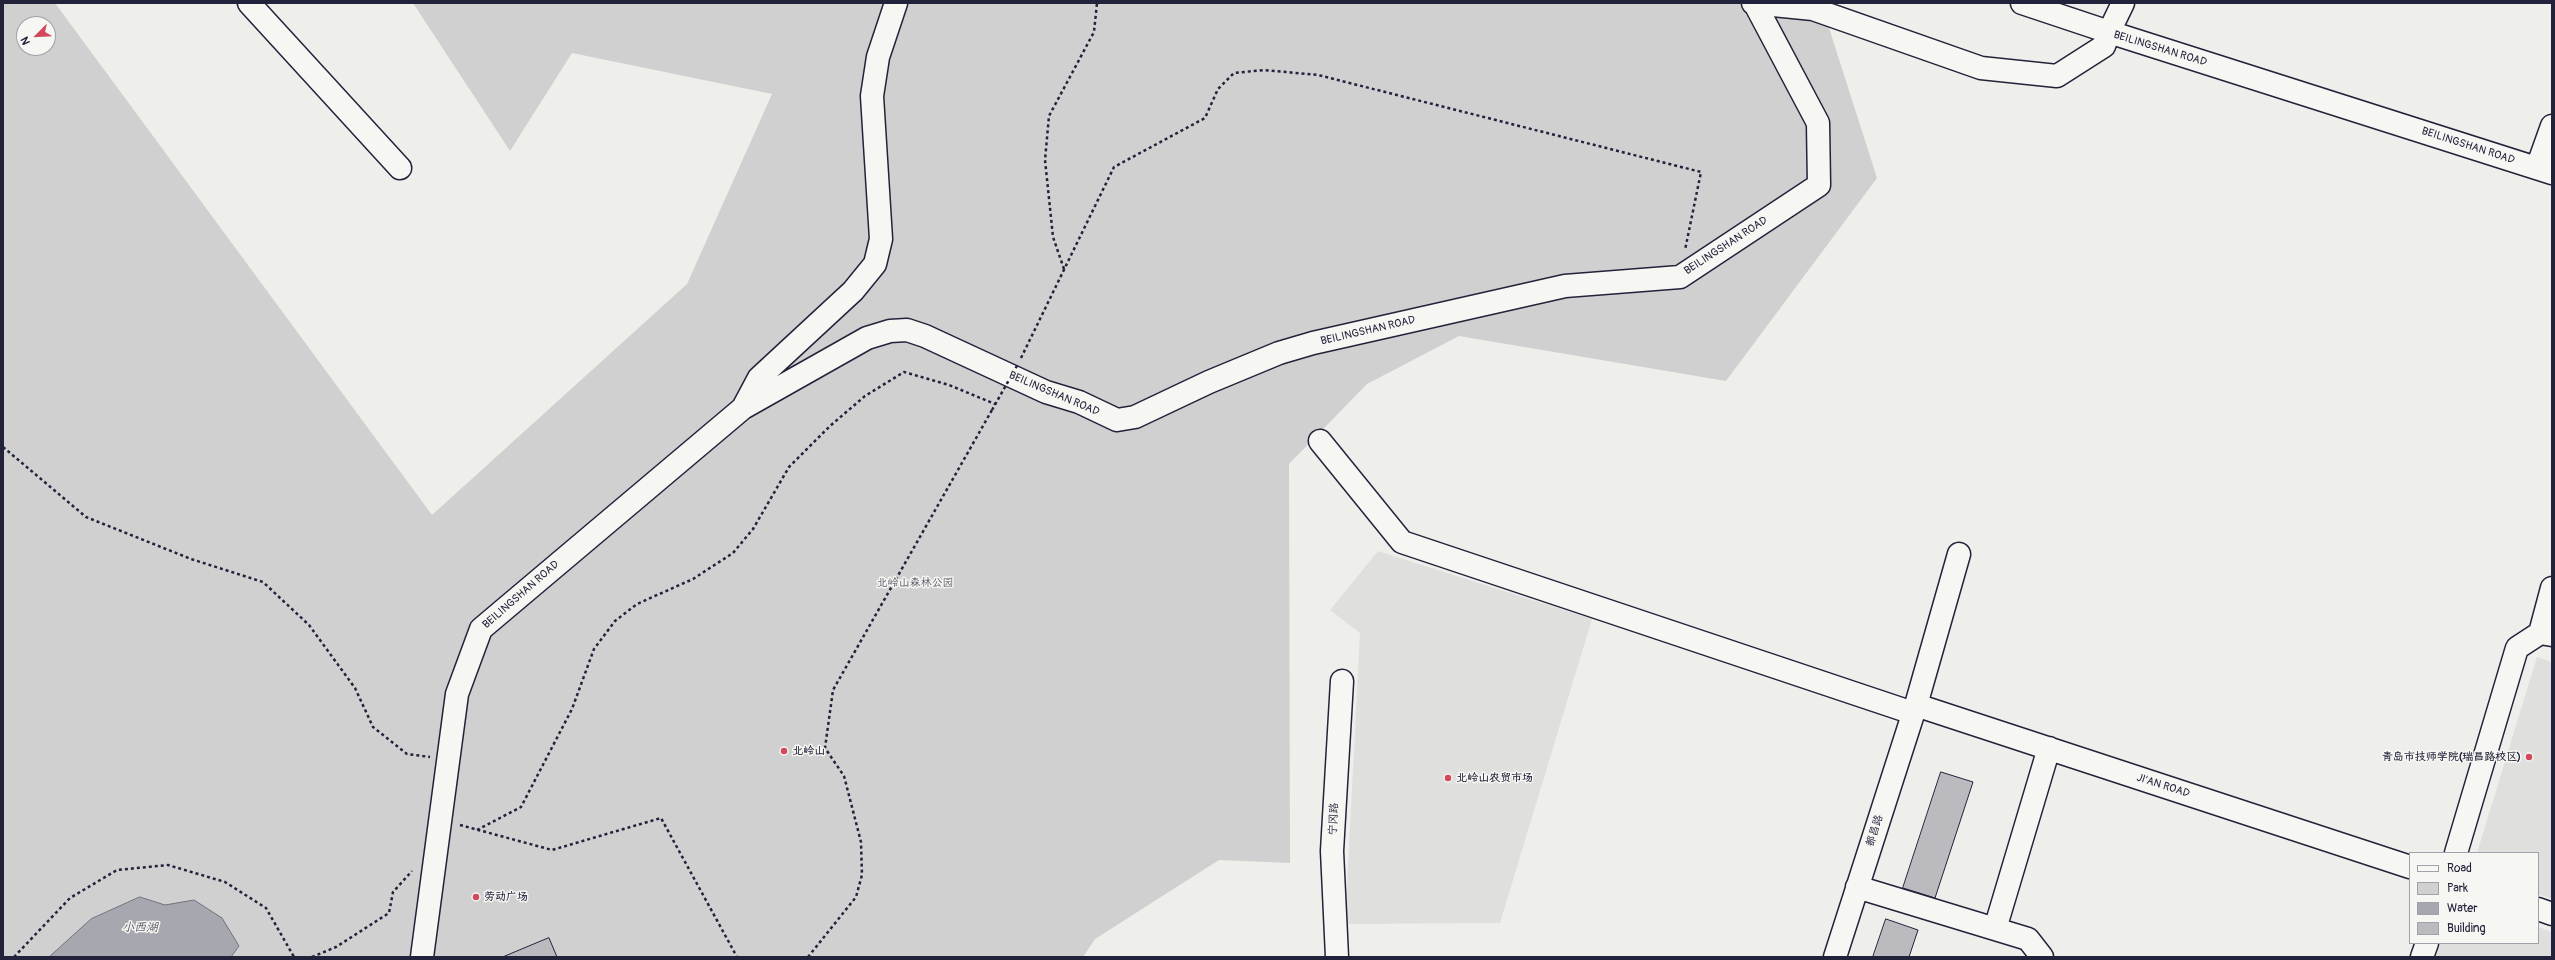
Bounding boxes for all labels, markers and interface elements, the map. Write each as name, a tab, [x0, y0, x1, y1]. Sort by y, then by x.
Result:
north arrow	[16, 16, 56, 56]
street label: BEILINGSHAN ROAD	[2112, 29, 2208, 69]
text: N	[18, 35, 33, 47]
street label: BEILINGSHAN ROAD	[2420, 125, 2516, 167]
street label: BEILINGSHAN ROAD	[1682, 214, 1770, 278]
street label: BEILINGSHAN ROAD	[1319, 314, 1417, 348]
street label: BEILINGSHAN ROAD	[1007, 369, 1101, 419]
street label: BEILINGSHAN ROAD	[480, 558, 562, 632]
park label: 北岭山森林公园	[877, 576, 953, 590]
place label: 北岭山	[792, 744, 825, 758]
marker: 北岭山	[779, 746, 789, 756]
place label: 青岛市技师学院(瑞昌路校区)	[2382, 750, 2521, 764]
marker: 青岛市技师学院(瑞昌路校区)	[2524, 752, 2534, 762]
place label: 北岭山农贸市场	[1456, 771, 1533, 785]
street label: JI'AN ROAD	[2135, 771, 2191, 801]
marker: 北岭山农贸市场	[1443, 773, 1453, 783]
street label: 宁冈路	[1327, 802, 1341, 836]
street label: 都昌路	[1864, 813, 1886, 849]
legend	[2409, 852, 2539, 944]
text: Road	[2447, 861, 2472, 876]
text: Park	[2447, 881, 2468, 896]
place label: 劳动广场	[484, 890, 528, 904]
marker: 劳动广场	[471, 892, 481, 902]
text: Water	[2447, 901, 2478, 916]
water label: 小西湖	[122, 921, 158, 935]
text: Building	[2447, 921, 2486, 936]

